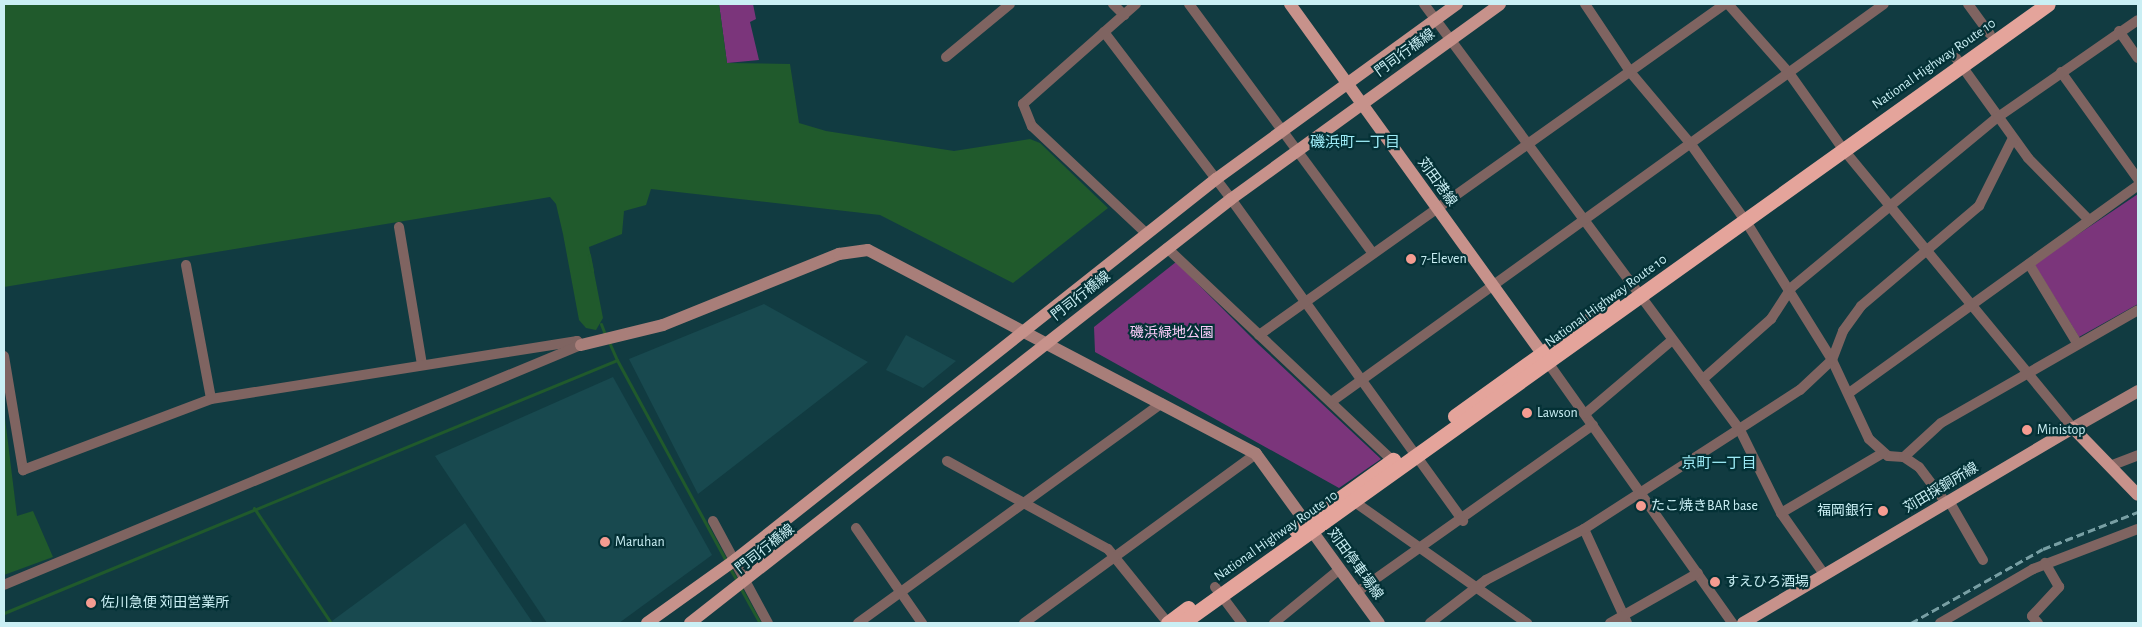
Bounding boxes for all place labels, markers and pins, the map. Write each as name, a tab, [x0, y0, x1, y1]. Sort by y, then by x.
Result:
place label: 7-Eleven	[1421, 251, 1467, 267]
marker: 7-Eleven	[1405, 253, 1417, 265]
place label: Lawson	[1537, 405, 1578, 421]
marker: Lawson	[1521, 407, 1533, 419]
place label: Ministop	[2037, 422, 2085, 438]
marker: Ministop	[2021, 424, 2033, 436]
place label: たこ焼きBAR base	[1651, 498, 1758, 514]
marker: たこ焼きBAR base	[1635, 500, 1647, 512]
place label: 福岡銀行	[1817, 503, 1873, 519]
marker: 福岡銀行	[1877, 505, 1889, 517]
place label: Maruhan	[615, 534, 665, 550]
marker: Maruhan	[599, 536, 611, 548]
place label: すえひろ酒場	[1725, 574, 1809, 590]
marker: すえひろ酒場	[1709, 576, 1721, 588]
place label: 佐川急便 苅田営業所	[101, 595, 229, 611]
marker: 佐川急便 苅田営業所	[85, 597, 97, 609]

